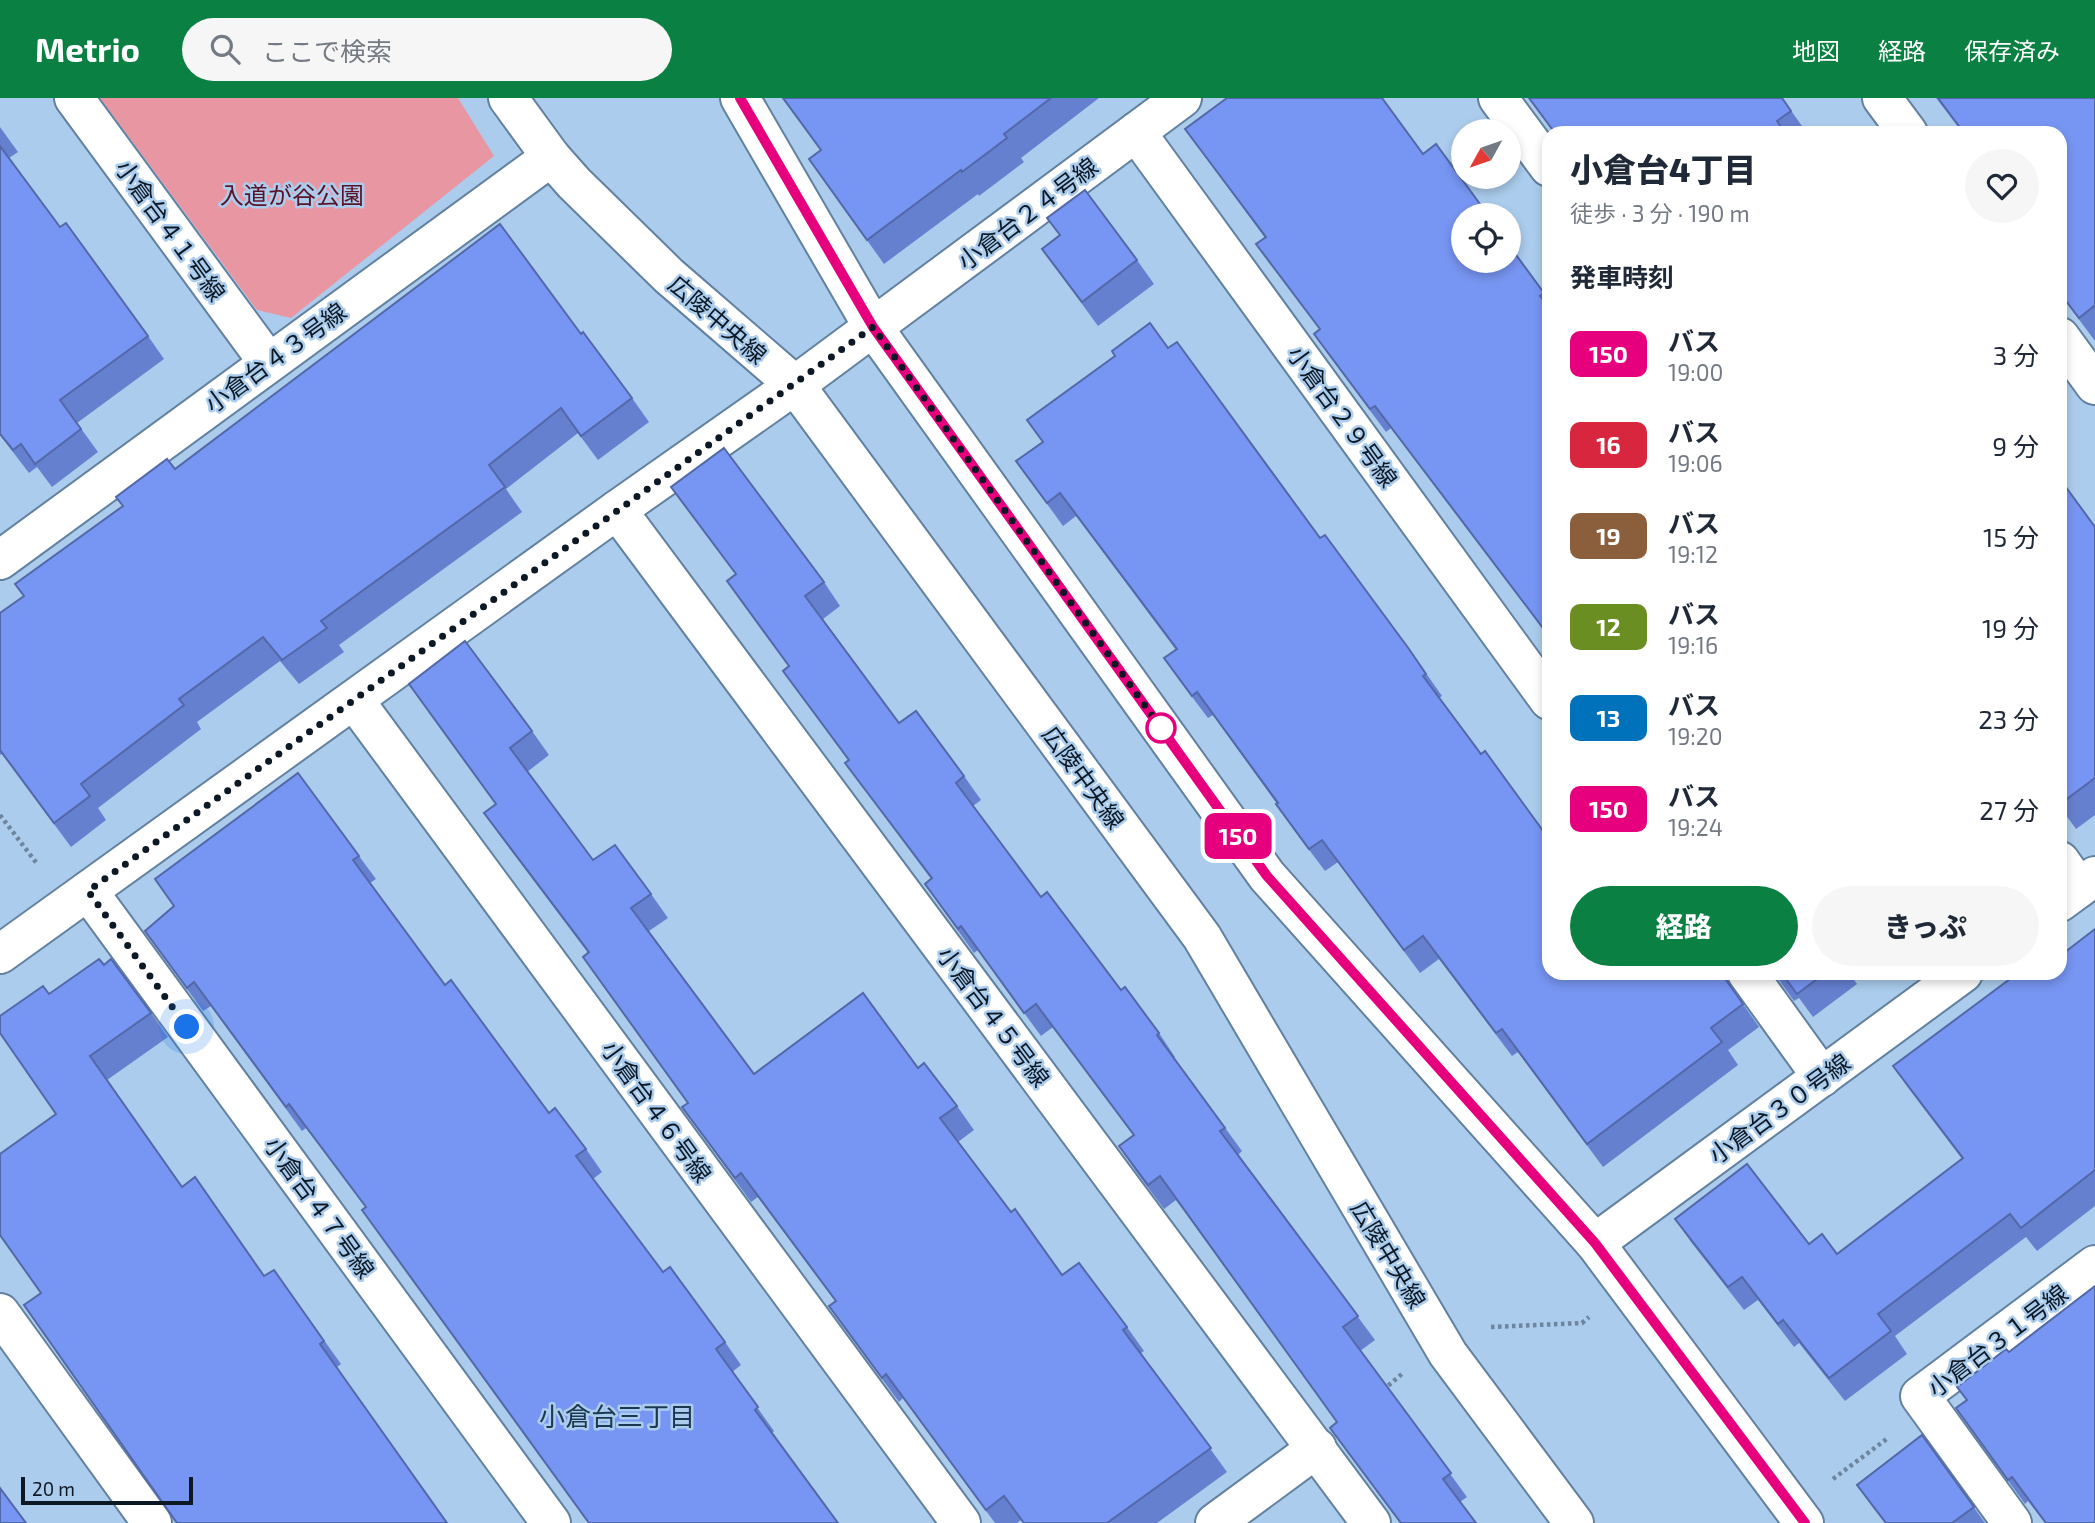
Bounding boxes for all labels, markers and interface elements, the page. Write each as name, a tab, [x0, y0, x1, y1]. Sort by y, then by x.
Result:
search box	[182, 18, 672, 81]
text: Metrio	[35, 29, 140, 69]
icon: search	[206, 30, 244, 68]
text: ここで検索	[262, 35, 392, 66]
text: 地図	[1792, 36, 1840, 65]
text: 経路	[1878, 36, 1926, 65]
text: 保存済み	[1964, 36, 2060, 65]
north arrow	[1451, 119, 1521, 189]
map controls	[1451, 119, 1521, 273]
text: 小倉台4丁目	[1570, 149, 1756, 189]
button: heart	[1965, 149, 2039, 223]
street label: 小倉台２４号線	[951, 151, 1103, 275]
street label: 小倉台４１号線	[110, 154, 232, 306]
park label: 入道が谷公園	[220, 180, 364, 209]
text: 徒歩 · 3 分 · 190 m	[1570, 199, 1750, 227]
button: locate	[1451, 203, 1521, 273]
text: 発車時刻	[1570, 261, 1674, 292]
street label: 広陵中央線	[663, 269, 773, 369]
street label: 小倉台４３号線	[199, 296, 351, 418]
text: バス	[1668, 325, 1720, 356]
text: 150	[1589, 339, 1628, 368]
text: 3 分	[1993, 339, 2039, 370]
street label: 小倉台２９号線	[1282, 340, 1404, 492]
text: 19:00	[1668, 358, 1723, 386]
text: バス	[1668, 416, 1720, 447]
text: 16	[1596, 430, 1621, 459]
text: 9 分	[1992, 430, 2039, 461]
text: 19:06	[1668, 449, 1723, 477]
text: バス	[1668, 507, 1720, 538]
text: 19	[1596, 521, 1621, 550]
text: 15 分	[1983, 521, 2039, 552]
text: 19:12	[1668, 540, 1718, 568]
text: バス	[1668, 598, 1720, 629]
text: 12	[1596, 612, 1621, 641]
text: 19 分	[1982, 612, 2039, 643]
text: 19:16	[1668, 631, 1718, 659]
text: バス	[1668, 689, 1720, 720]
text: 13	[1597, 703, 1620, 732]
text: 23 分	[1978, 703, 2039, 734]
unlabelled marker	[1146, 713, 1176, 743]
street label: 広陵中央線	[1037, 720, 1131, 834]
text: 19:20	[1668, 722, 1723, 750]
text: バス	[1668, 780, 1720, 811]
text: 150	[1589, 794, 1628, 823]
text: 27 分	[1979, 794, 2039, 825]
line badge: 150	[1198, 813, 1278, 859]
text: 19:24	[1668, 813, 1723, 841]
text: 150	[1219, 821, 1257, 850]
button: 経路	[1570, 886, 1798, 966]
button: きっぷ	[1812, 886, 2039, 966]
street label: 小倉台４５号線	[932, 940, 1056, 1092]
your location	[169, 1009, 204, 1044]
street label: 小倉台４６号線	[596, 1035, 718, 1187]
street label: 小倉台３０号線	[1703, 1047, 1855, 1169]
street label: 小倉台４７号線	[259, 1131, 381, 1283]
street label: 広陵中央線	[1346, 1195, 1432, 1313]
street label: 小倉台３１号線	[1921, 1278, 2073, 1402]
district label: 小倉台三丁目	[539, 1400, 695, 1431]
scale bar	[21, 1474, 192, 1506]
text: 20 m	[32, 1477, 75, 1500]

